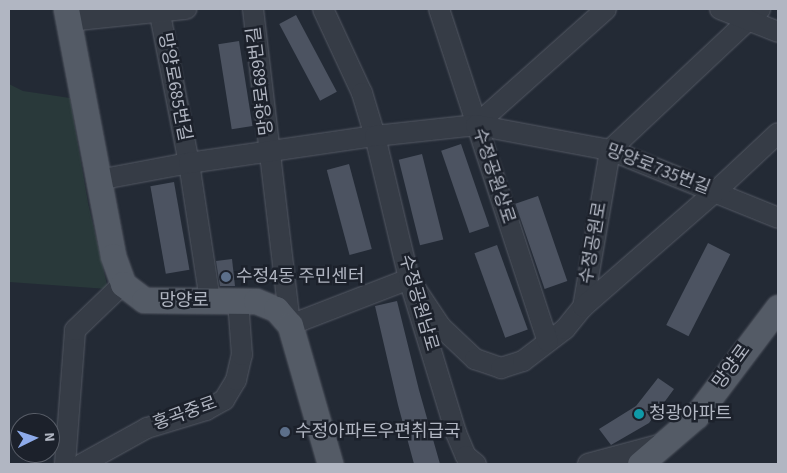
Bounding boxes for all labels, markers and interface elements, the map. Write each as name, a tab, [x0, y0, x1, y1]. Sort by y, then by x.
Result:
street label: 망양로689번길	[244, 25, 278, 137]
street label: 망양로685번길	[153, 31, 195, 143]
street label: 수정공원상로	[467, 125, 519, 227]
street label: 망양로735번길	[603, 140, 713, 200]
street label: 수정공원로	[576, 200, 612, 286]
street label: 수정공원남로	[394, 252, 442, 354]
place label: 수정4동 주민센터	[236, 266, 364, 288]
marker: 수정4동 주민센터	[220, 271, 232, 283]
street label: 망양로	[159, 290, 209, 312]
street label: 망양로	[709, 341, 755, 393]
street label: 홍곡중로	[150, 393, 220, 435]
place label: 청광아파트	[649, 403, 732, 425]
marker: 청광아파트	[633, 408, 645, 420]
north arrow	[10, 413, 60, 463]
place label: 수정아파트우편취급국	[295, 421, 461, 443]
marker: 수정아파트우편취급국	[279, 426, 291, 438]
text: N	[39, 432, 59, 442]

